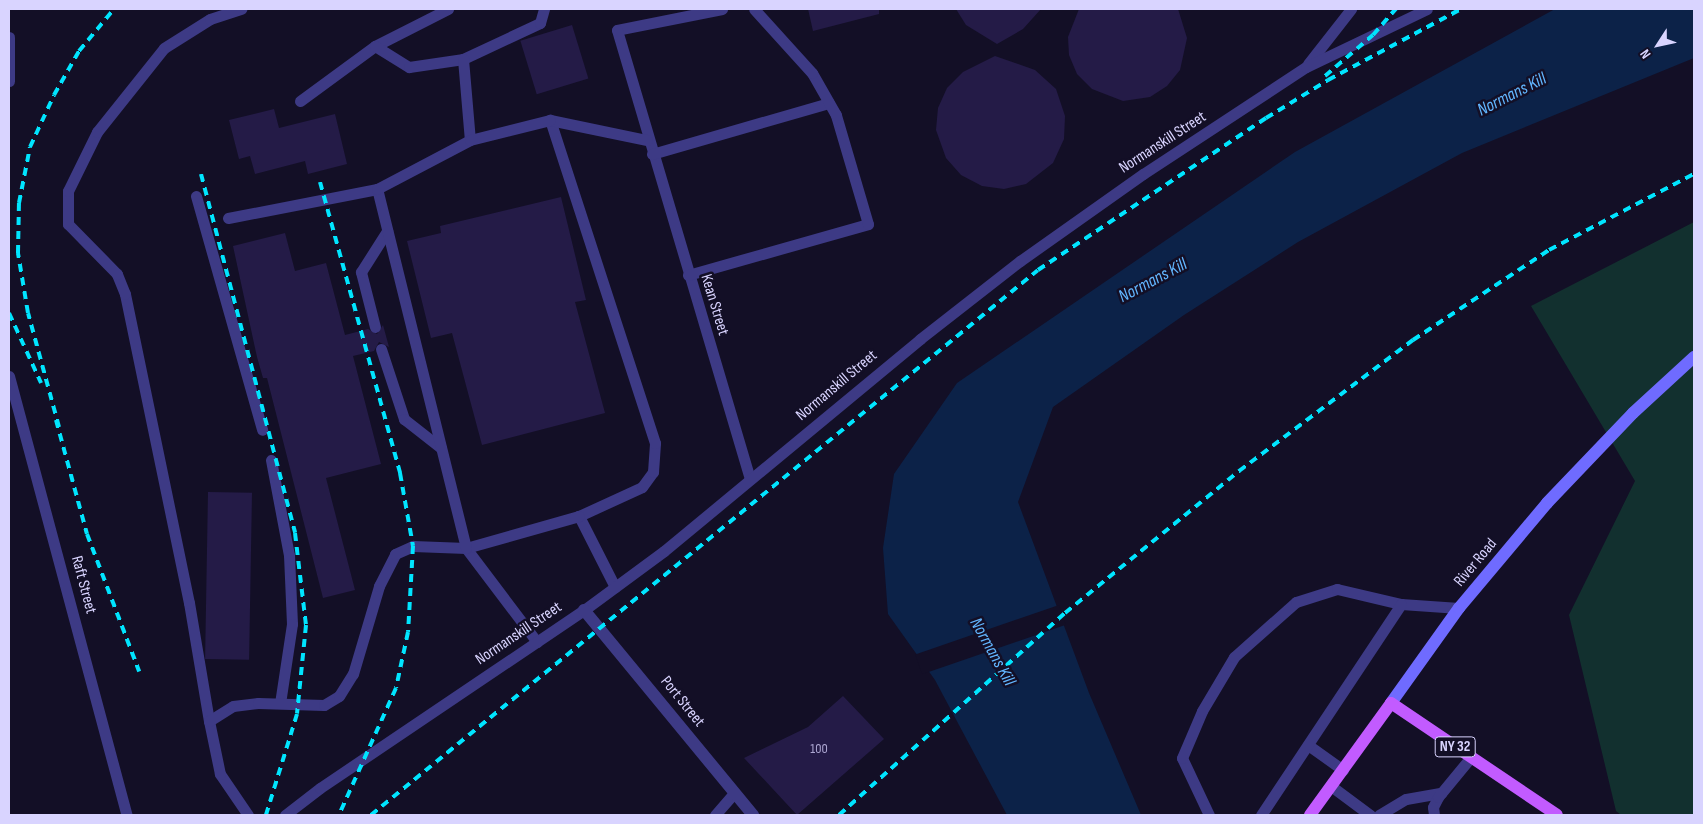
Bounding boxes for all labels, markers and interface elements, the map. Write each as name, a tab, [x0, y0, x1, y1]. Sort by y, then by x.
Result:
north arrow	[1633, 20, 1683, 70]
text: N	[1636, 46, 1654, 62]
water label: Normans Kill	[1474, 68, 1550, 122]
street label: Normanskill Street	[1116, 108, 1210, 178]
water label: Normans Kill	[1115, 254, 1191, 308]
street label: Kean Street	[696, 272, 732, 338]
street label: Normanskill Street	[793, 347, 881, 425]
street label: River Road	[1450, 535, 1502, 591]
street label: Raft Street	[66, 554, 100, 616]
street label: Normanskill Street	[472, 598, 566, 670]
water label: Normans Kill	[964, 614, 1020, 690]
street label: Port Street	[656, 673, 708, 731]
road number: NY 32	[1434, 734, 1476, 760]
house number: 100	[810, 741, 828, 757]

